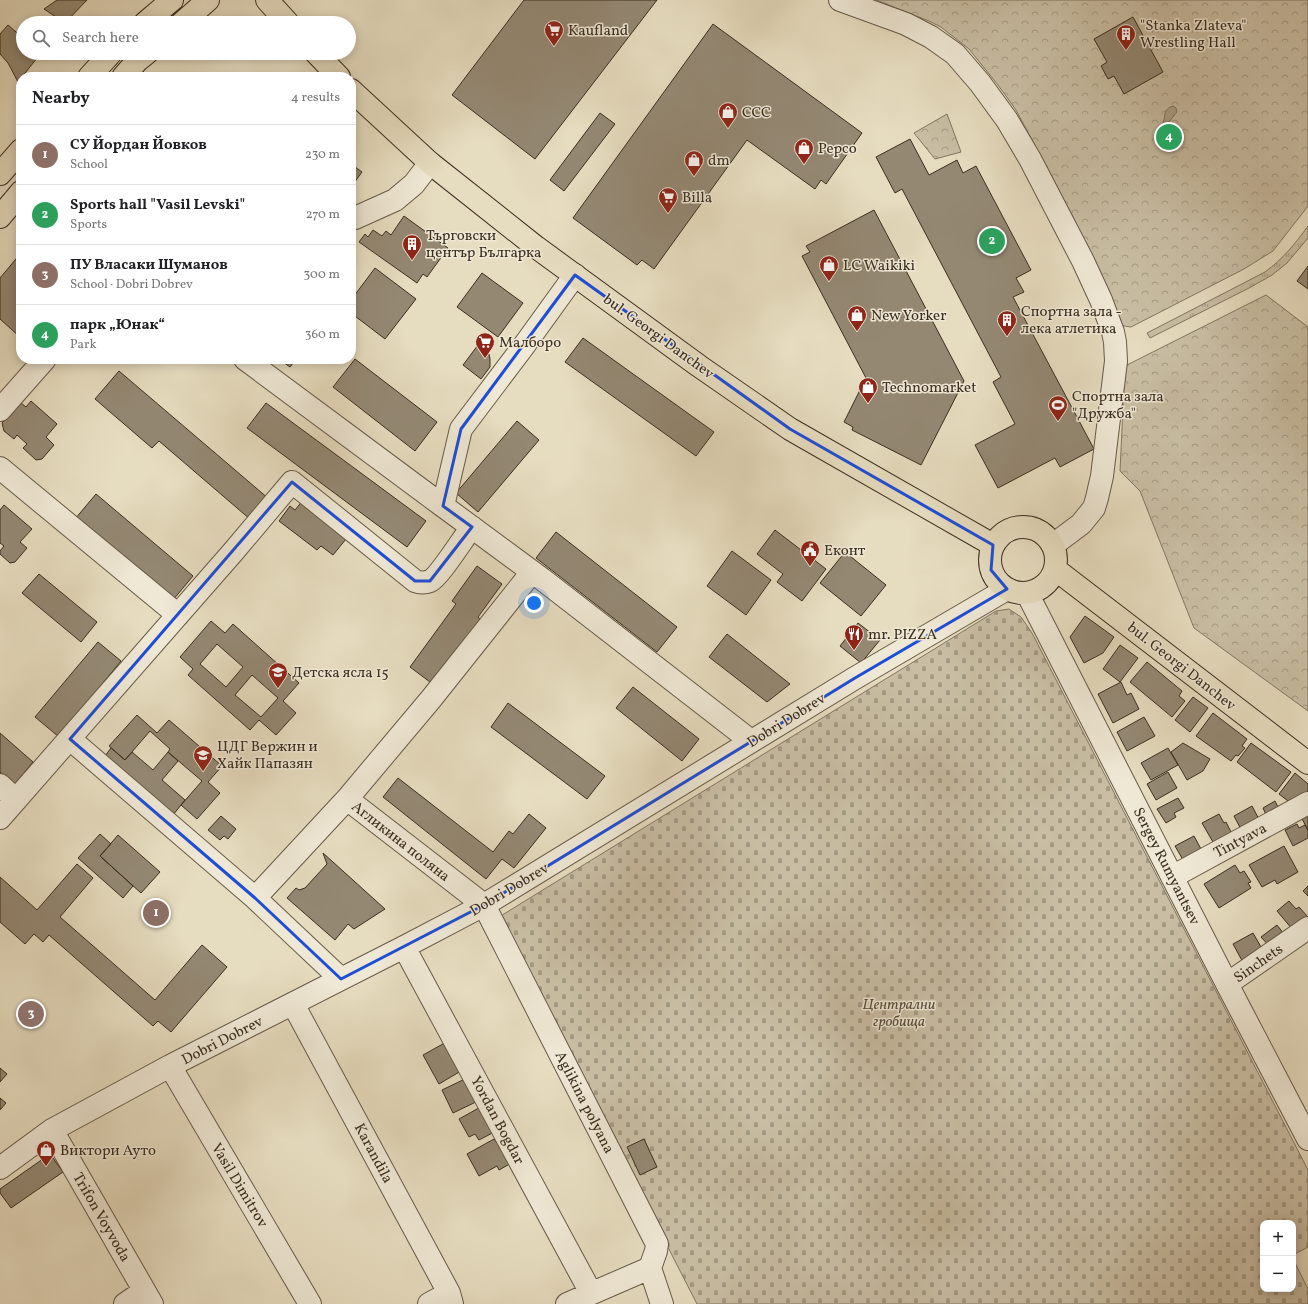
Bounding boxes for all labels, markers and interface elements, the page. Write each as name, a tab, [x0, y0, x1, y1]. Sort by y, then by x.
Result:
search box	[16, 16, 356, 60]
place label: "Stanka Zlateva" Wrestling Hall	[1140, 16, 1247, 54]
supermarket icon: Kaufland	[543, 19, 565, 47]
place label: Kaufland	[568, 21, 628, 42]
building icon: "Stanka Zlateva" Wrestling Hall	[1115, 23, 1137, 51]
icon: search	[30, 27, 52, 49]
text: Search here	[62, 28, 139, 49]
text: Nearby	[32, 87, 90, 110]
text: 4 results	[291, 89, 340, 107]
shop icon: CCC	[717, 101, 739, 129]
place label: CCC	[742, 103, 771, 124]
pin: 4	[1156, 122, 1182, 152]
text: СУ Йордан Йовков	[70, 135, 207, 156]
shop icon: Pepco	[793, 137, 815, 165]
place label: Pepco	[818, 139, 857, 160]
text: 1	[42, 146, 48, 164]
text: 230 m	[305, 146, 340, 164]
shop icon: dm	[683, 149, 705, 177]
place label: dm	[708, 151, 730, 172]
text: School	[70, 156, 108, 174]
supermarket icon: Billa	[657, 186, 679, 214]
place label: Billa	[682, 188, 712, 209]
text: Sports hall "Vasil Levski"	[70, 195, 245, 216]
text: 2	[42, 206, 48, 224]
text: 270 m	[306, 206, 340, 224]
text: Sports	[70, 216, 107, 234]
place label: Търговски център Българка	[426, 226, 542, 264]
pin: 2	[979, 226, 1005, 256]
building icon: Търговски център Българка	[401, 233, 423, 261]
shop icon: LC Waikiki	[818, 254, 840, 282]
text: ПУ Власаки Шуманов	[70, 255, 228, 276]
place label: LC Waikiki	[843, 256, 915, 277]
text: 3	[42, 266, 48, 284]
text: 300 m	[304, 266, 340, 284]
text: School · Dobri Dobrev	[70, 276, 193, 294]
street label: bul. Georgi Danchev	[598, 290, 718, 385]
place label: Спортна зала - лека атлетика	[1021, 302, 1122, 340]
shop icon: New Yorker	[846, 304, 868, 332]
place label: New Yorker	[871, 306, 947, 327]
building icon: Спортна зала - лека атлетика	[996, 309, 1018, 337]
text: парк „Юнак“	[70, 315, 165, 336]
text: 4	[41, 326, 49, 344]
text: 360 m	[305, 326, 340, 344]
supermarket icon: Малборо	[474, 331, 496, 359]
place label: Малборо	[499, 333, 561, 354]
text: Park	[70, 336, 97, 354]
shop icon: Technomarket	[857, 376, 879, 404]
place label: Technomarket	[882, 378, 976, 399]
place label: Спортна зала "Дружба"	[1072, 387, 1164, 425]
sports icon: Спортна зала "Дружба"	[1047, 394, 1069, 422]
public building icon: Еконт	[799, 539, 821, 567]
place label: Еконт	[824, 541, 866, 562]
your location	[524, 593, 544, 613]
street label: bul. Georgi Danchev	[1122, 618, 1240, 716]
restaurant icon: mr. PIZZA	[843, 623, 865, 651]
place label: mr. PIZZA	[868, 625, 937, 646]
school or university icon: Детска ясла 15	[267, 661, 289, 689]
place label: Детска ясла 15	[292, 663, 389, 684]
street label: Dobri Dobrev	[744, 689, 830, 754]
place label: ЦДГ Вержин и Хайк Папазян	[217, 737, 318, 775]
school or university icon: ЦДГ Вержин и Хайк Папазян	[192, 744, 214, 772]
street label: Агликина поляна	[346, 797, 454, 887]
street label: Sergey Rumyantsev	[1127, 804, 1204, 929]
street label: Tintyava	[1210, 819, 1271, 864]
street label: Dobri Dobrev	[466, 858, 553, 922]
pin: 1	[143, 898, 169, 928]
street label: Sinchets	[1230, 940, 1288, 989]
park label: Централни гробища	[863, 995, 936, 1033]
pin: 3	[18, 999, 44, 1029]
street label: Dobri Dobrev	[178, 1012, 267, 1071]
street label: Aglikina polyana	[549, 1048, 619, 1157]
street label: Yordan Bogdar	[465, 1073, 529, 1169]
street label: Karandila	[348, 1120, 397, 1187]
shop icon: Виктори Ауто	[35, 1139, 57, 1167]
street label: Vasil Dimitrov	[205, 1139, 272, 1232]
place label: Виктори Ауто	[60, 1141, 156, 1162]
street label: Trifon Voyvoda	[67, 1169, 135, 1266]
map controls	[1260, 1220, 1296, 1292]
button: +	[1260, 1220, 1296, 1256]
button: −	[1260, 1256, 1296, 1292]

